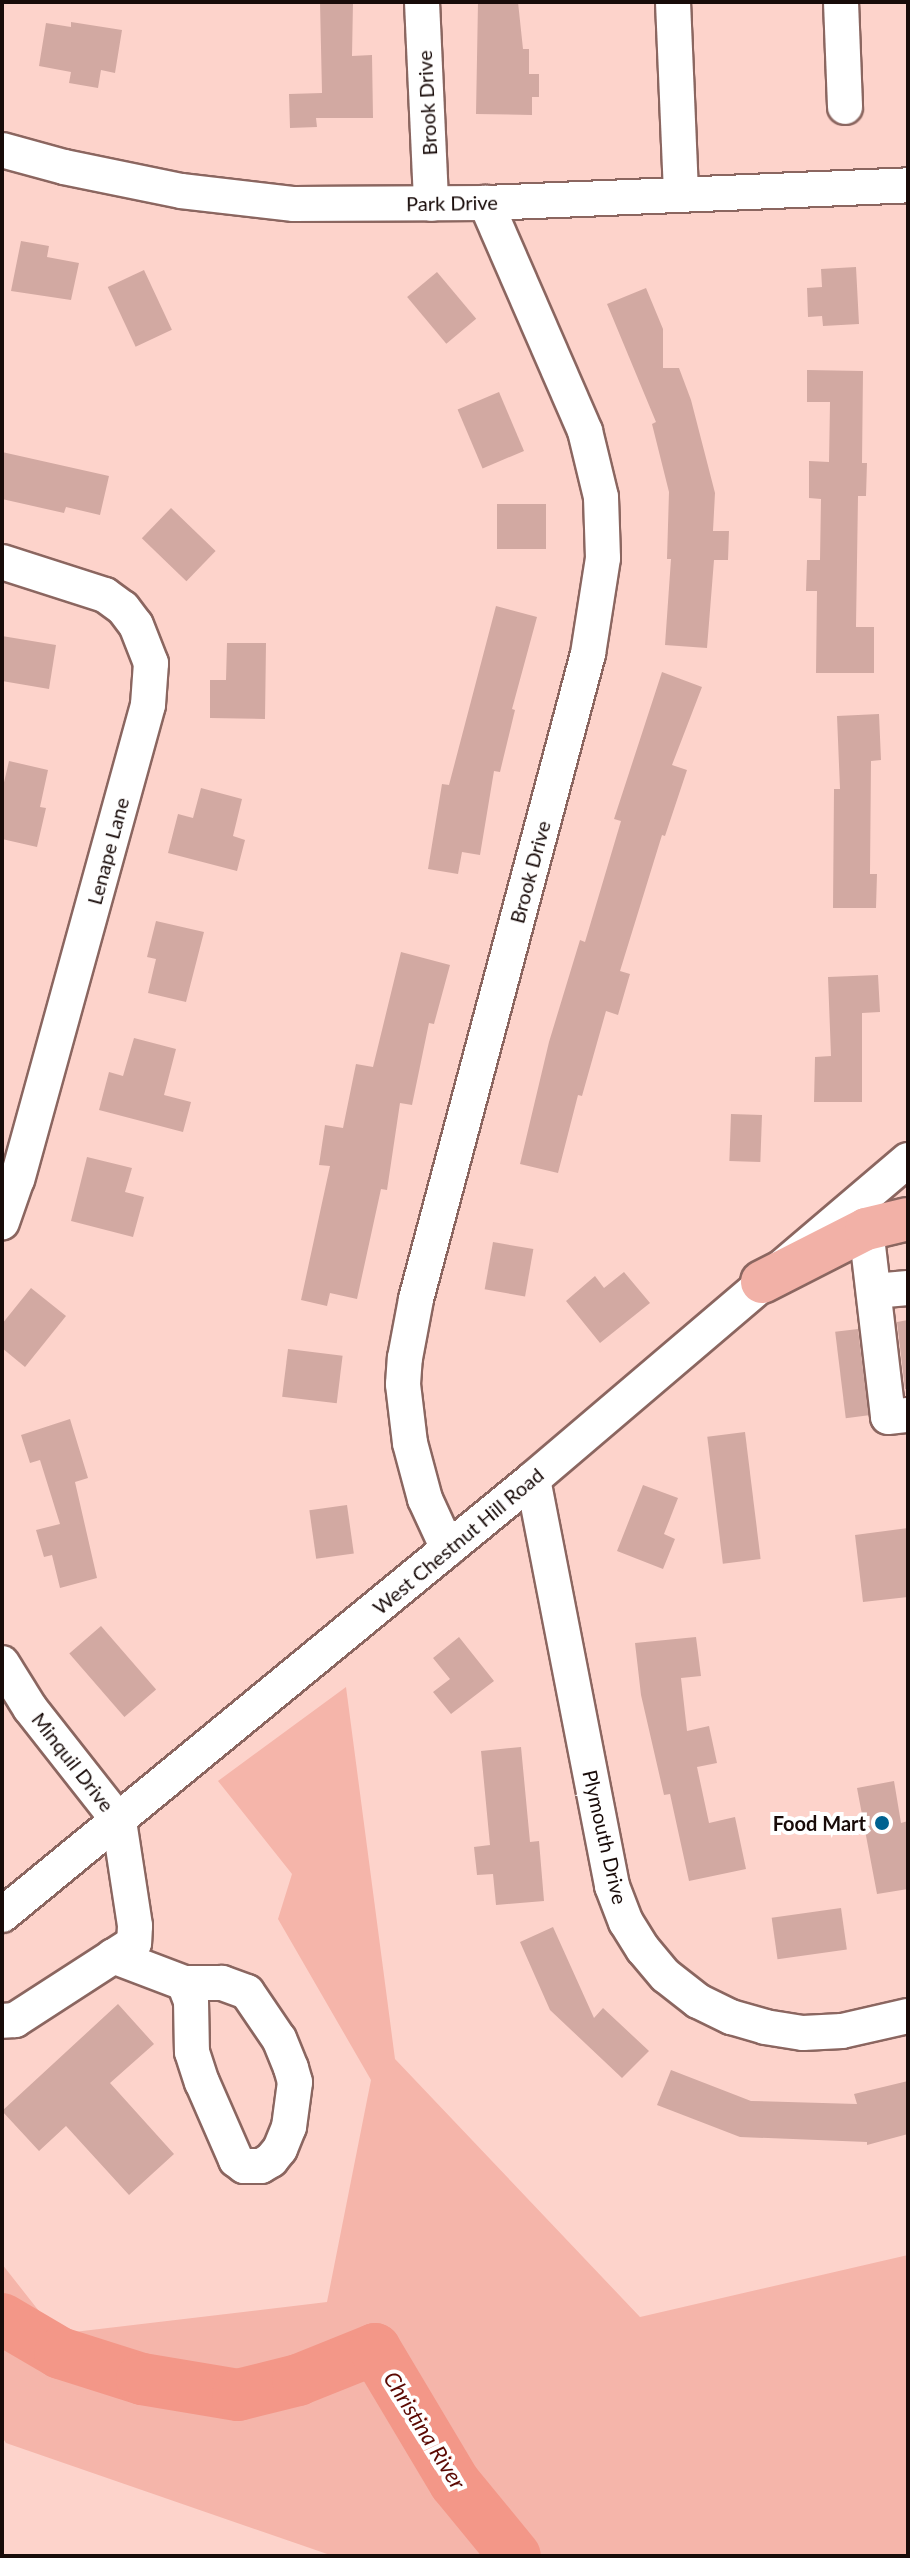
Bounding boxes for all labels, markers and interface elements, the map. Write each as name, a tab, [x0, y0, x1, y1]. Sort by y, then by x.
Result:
street label: Brook Drive	[412, 50, 442, 156]
street label: Park Drive	[406, 190, 498, 216]
street label: Lenape Lane	[82, 795, 134, 907]
street label: Brook Drive	[505, 818, 555, 926]
street label: West Chestnut Hill Road	[368, 1463, 548, 1619]
street label: Minquil Drive	[27, 1708, 119, 1816]
street label: Plymouth Drive	[578, 1768, 632, 1906]
place label: Food Mart	[773, 1811, 866, 1835]
marker: Food Mart	[873, 1814, 891, 1832]
water label: Christina River	[378, 2366, 472, 2494]

